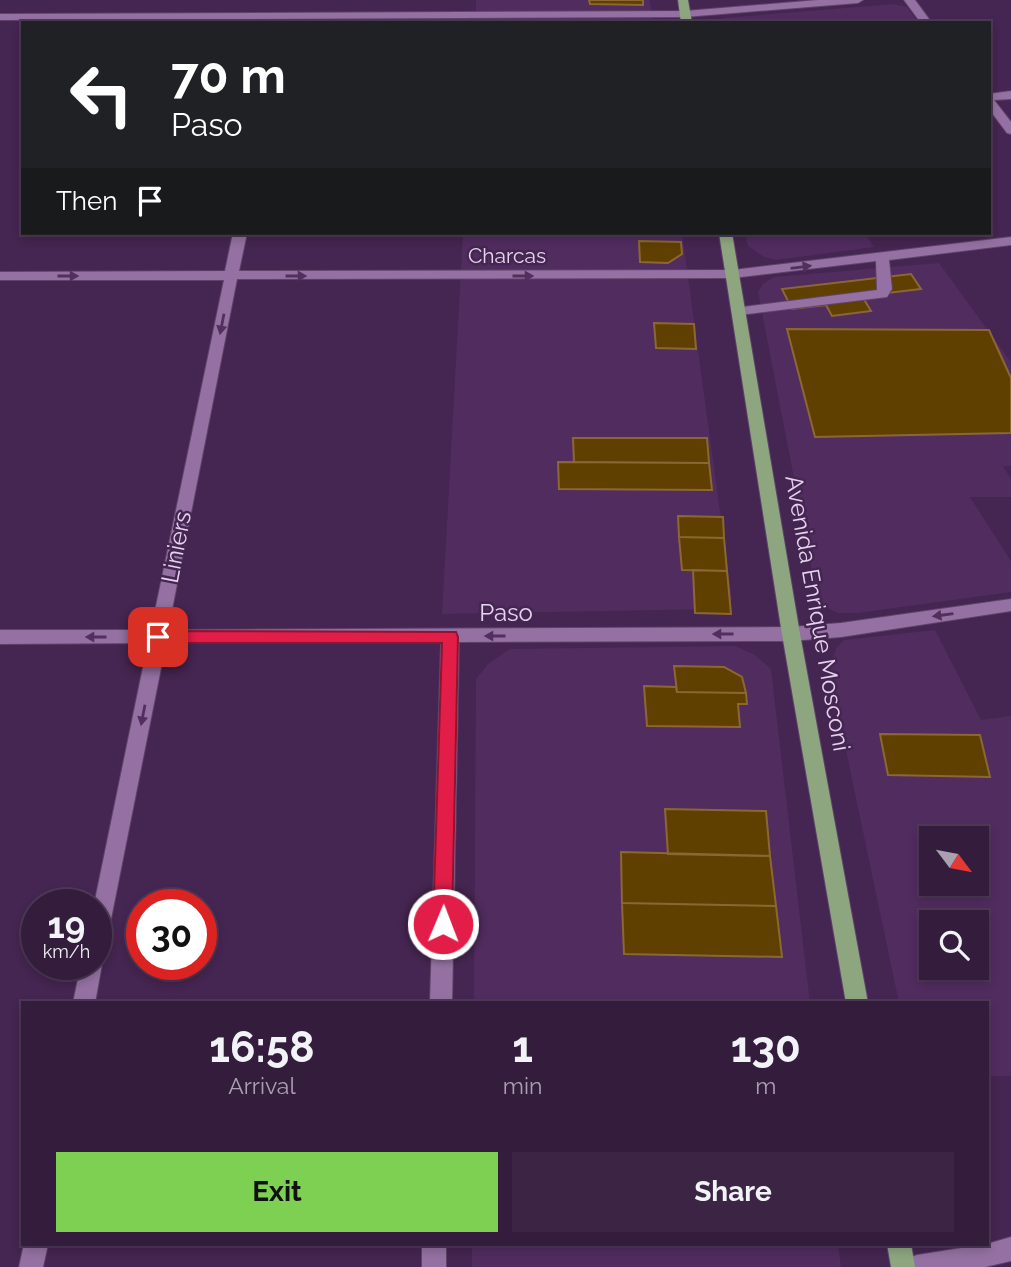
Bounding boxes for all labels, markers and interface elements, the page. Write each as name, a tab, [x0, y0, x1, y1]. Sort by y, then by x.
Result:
text: 70 m	[171, 47, 286, 104]
icon: left	[56, 49, 147, 140]
text: Paso	[171, 106, 243, 143]
icon: arrive	[131, 182, 169, 220]
text: Then	[56, 186, 117, 216]
street label: Charcas	[468, 243, 546, 268]
one-way arrow	[790, 261, 812, 272]
one-way arrow	[57, 270, 79, 282]
one-way arrow	[285, 270, 307, 282]
one-way arrow	[512, 270, 534, 282]
one-way arrow	[216, 313, 227, 335]
street label: Avenida Enrique Mosconi	[779, 473, 857, 753]
street label: Liniers	[155, 509, 197, 585]
street label: Paso	[479, 598, 533, 627]
pin	[128, 607, 188, 667]
one-way arrow	[932, 610, 954, 621]
icon: arrive	[139, 618, 177, 656]
one-way arrow	[711, 628, 733, 640]
one-way arrow	[484, 630, 506, 642]
one-way arrow	[85, 631, 107, 643]
one-way arrow	[137, 704, 148, 726]
north arrow	[919, 826, 989, 896]
map controls	[919, 826, 989, 980]
position arrow	[406, 887, 480, 961]
speed limit sign: 30	[126, 889, 217, 980]
text: 19	[48, 905, 85, 946]
button: search	[919, 910, 989, 980]
text: km/h	[43, 941, 90, 962]
text: 16:58	[209, 1023, 315, 1072]
text: 1	[512, 1023, 533, 1072]
text: 130	[731, 1023, 801, 1072]
text: Arrival	[228, 1072, 296, 1099]
text: min	[503, 1072, 542, 1099]
text: m	[755, 1072, 776, 1099]
button: Exit	[56, 1152, 498, 1232]
button: Share	[512, 1152, 954, 1232]

